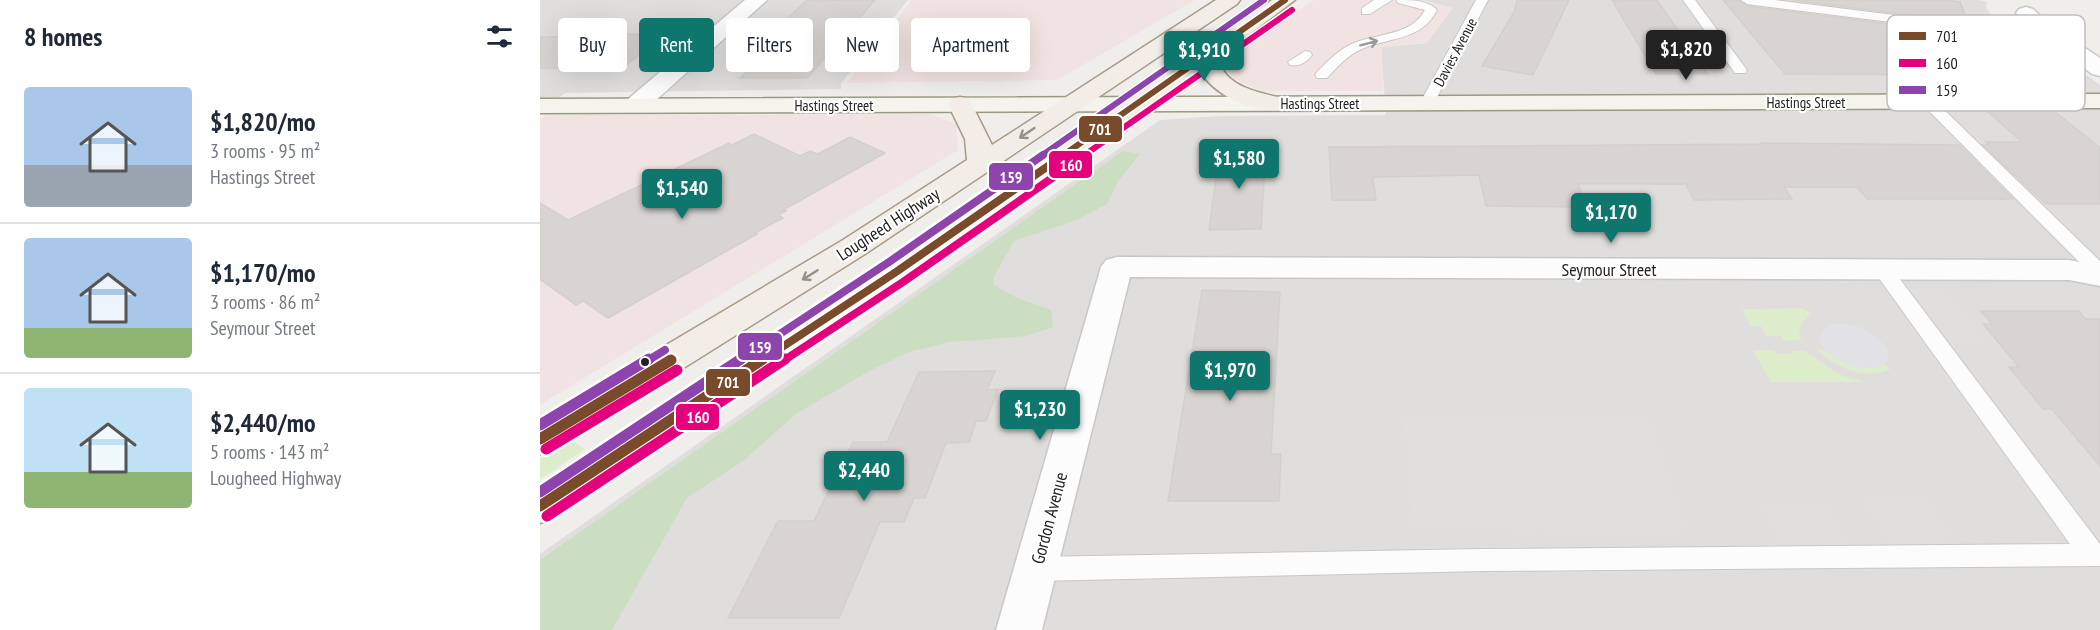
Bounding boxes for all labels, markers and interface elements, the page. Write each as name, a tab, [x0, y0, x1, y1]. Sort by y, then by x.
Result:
street label: Davies Avenue	[1429, 14, 1481, 90]
legend	[1887, 15, 2085, 111]
chip: Buy	[558, 18, 627, 72]
chip: Rent	[639, 18, 714, 72]
chip: Filters	[726, 18, 813, 72]
chip: New	[825, 18, 899, 72]
chip: Apartment	[911, 18, 1030, 72]
text: 8 homes	[24, 20, 102, 53]
icon: filters	[483, 20, 516, 53]
text: 701	[1936, 26, 1958, 46]
pin: $1,820	[1637, 30, 1735, 81]
pin: $1,910	[1155, 31, 1253, 82]
one-way arrow	[1359, 36, 1378, 48]
text: $1,820	[1660, 36, 1712, 62]
text: $1,910	[1178, 37, 1230, 63]
text: 160	[1936, 53, 1958, 73]
text: 159	[1936, 80, 1958, 100]
street label: Hastings Street	[1767, 93, 1845, 112]
street label: Hastings Street	[1281, 94, 1359, 113]
street label: Hastings Street	[795, 96, 873, 115]
text: $1,820/mo	[210, 105, 316, 138]
icon: home	[72, 111, 144, 183]
line badge: 701	[1078, 115, 1123, 143]
text: 701	[1089, 119, 1111, 139]
one-way arrow	[1018, 127, 1035, 140]
text: 3 rooms · 95 m²	[210, 138, 320, 164]
pin: $1,580	[1190, 139, 1288, 190]
text: $1,580	[1213, 145, 1265, 171]
line badge: 160	[1048, 150, 1093, 179]
text: 160	[1060, 155, 1083, 175]
line badge: 159	[988, 162, 1034, 191]
text: Hastings Street	[210, 164, 315, 190]
text: 159	[1000, 167, 1022, 187]
pin: $1,540	[633, 169, 731, 220]
text: $1,540	[656, 175, 708, 201]
street label: Lougheed Highway	[832, 182, 944, 266]
pin: $1,170	[1562, 193, 1660, 244]
text: $1,170	[1585, 199, 1637, 225]
text: $1,170/mo	[210, 256, 316, 289]
street label: Seymour Street	[1562, 258, 1657, 281]
icon: home	[72, 262, 144, 334]
one-way arrow	[802, 269, 819, 281]
text: 3 rooms · 86 m²	[210, 289, 320, 315]
text: Seymour Street	[210, 315, 315, 341]
line badge: 159	[737, 332, 783, 361]
text: 159	[749, 337, 771, 357]
pin: $1,970	[1181, 351, 1279, 402]
unlabelled marker	[639, 356, 651, 368]
text: $1,970	[1204, 357, 1256, 383]
line badge: 701	[705, 368, 751, 397]
text: 701	[717, 372, 739, 392]
pin: $1,230	[991, 390, 1089, 441]
text: $1,230	[1014, 396, 1066, 422]
line badge: 160	[675, 403, 720, 431]
text: $2,440/mo	[210, 406, 316, 439]
text: 160	[687, 407, 710, 427]
icon: home	[72, 412, 144, 484]
text: 5 rooms · 143 m²	[210, 439, 329, 465]
pin: $2,440	[815, 451, 913, 502]
text: $2,440	[838, 457, 890, 483]
text: Lougheed Highway	[210, 465, 341, 491]
street label: Gordon Avenue	[1026, 470, 1072, 566]

